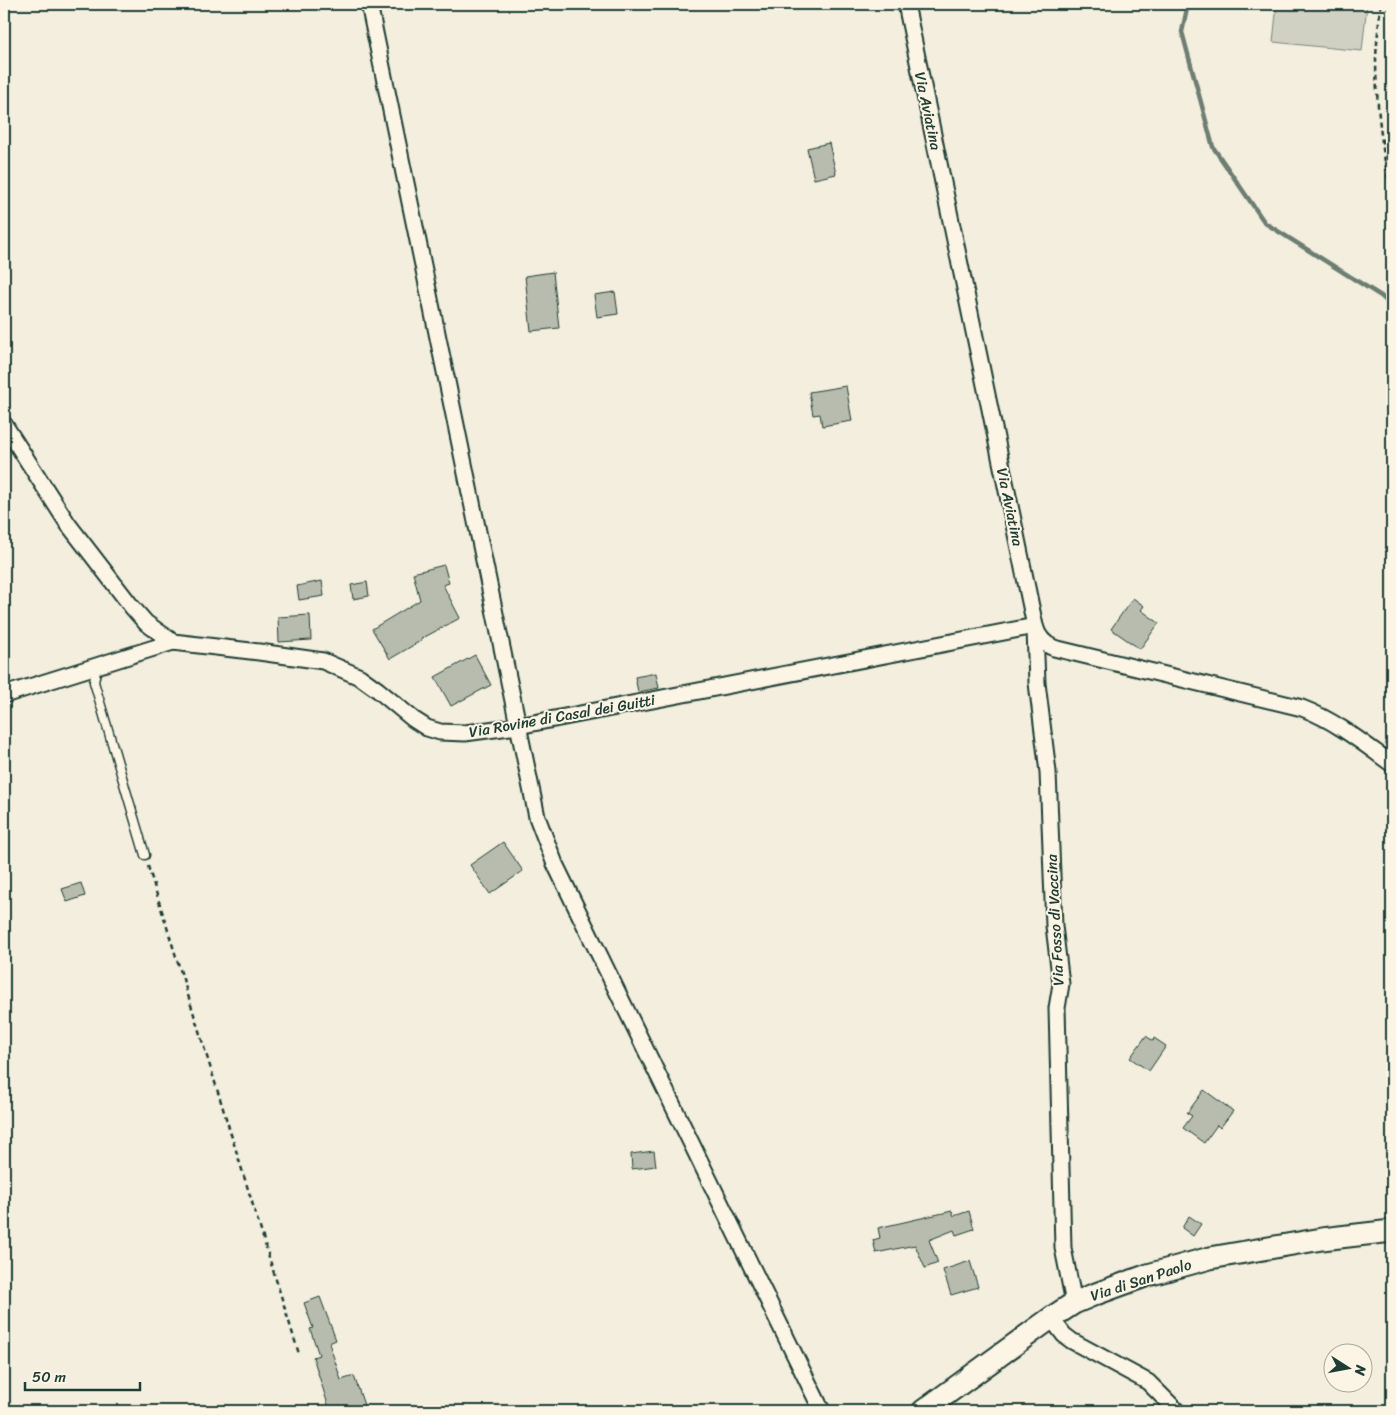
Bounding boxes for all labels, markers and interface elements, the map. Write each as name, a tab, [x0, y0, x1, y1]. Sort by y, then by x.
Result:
street label: Via Aviatina	[907, 69, 949, 153]
street label: Via Aviatina	[989, 465, 1031, 549]
street label: Via Rovine di Casal dei Guitti	[467, 687, 658, 745]
street label: Via Fosso di Vaccina	[1039, 853, 1071, 986]
street label: Via di San Paolo	[1087, 1251, 1195, 1309]
north arrow	[1324, 1342, 1374, 1392]
scale bar	[25, 1360, 140, 1392]
text: N	[1347, 1362, 1374, 1378]
text: 50 m	[32, 1364, 67, 1390]

